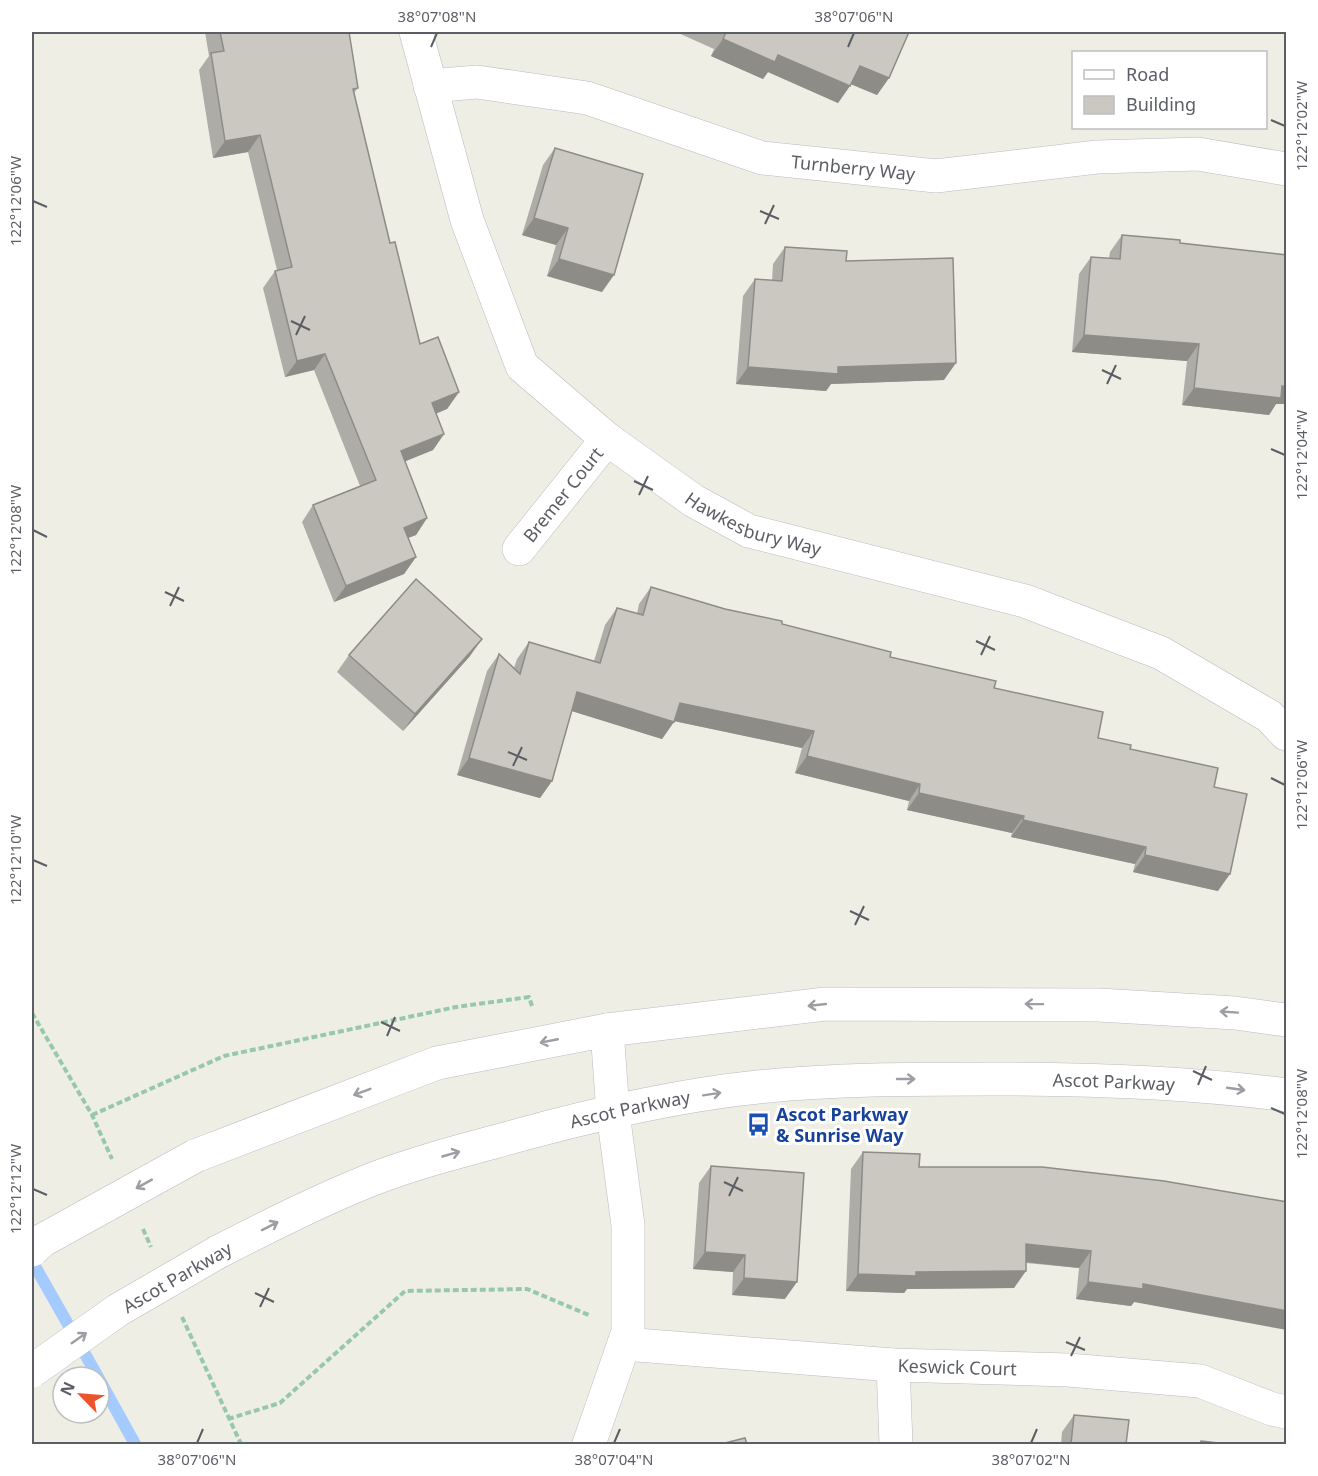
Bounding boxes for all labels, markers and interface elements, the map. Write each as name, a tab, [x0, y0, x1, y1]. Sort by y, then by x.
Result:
text: 38°07'08"N	[398, 6, 476, 26]
text: 38°07'06"N	[815, 6, 893, 26]
legend	[1072, 51, 1267, 129]
text: Road	[1126, 62, 1169, 86]
text: 122°12'02"W	[1291, 81, 1311, 171]
text: Building	[1126, 92, 1196, 116]
street label: Turnberry Way	[790, 149, 917, 186]
text: 122°12'06"W	[5, 156, 25, 246]
text: 122°12'04"W	[1291, 410, 1311, 500]
street label: Bremer Court	[517, 441, 608, 547]
text: 122°12'08"W	[5, 485, 25, 575]
street label: Hawkesbury Way	[680, 486, 825, 561]
text: 122°12'06"W	[1291, 740, 1311, 830]
text: 122°12'10"W	[5, 815, 25, 905]
one-way arrow	[1024, 998, 1044, 1010]
one-way arrow	[807, 1000, 827, 1011]
one-way arrow	[1219, 1007, 1239, 1018]
one-way arrow	[540, 1036, 559, 1047]
street label: Ascot Parkway	[1052, 1067, 1176, 1096]
text: 122°12'08"W	[1291, 1069, 1311, 1159]
one-way arrow	[896, 1073, 916, 1085]
one-way arrow	[1226, 1083, 1246, 1094]
street label: Ascot Parkway	[567, 1084, 693, 1133]
one-way arrow	[353, 1087, 371, 1098]
one-way arrow	[701, 1088, 721, 1099]
place label: Ascot Parkway & Sunrise Way	[776, 1102, 909, 1147]
bus stop icon: Ascot Parkway & Sunrise Way	[745, 1111, 771, 1137]
text: 122°12'12"W	[5, 1144, 25, 1234]
one-way arrow	[441, 1148, 460, 1159]
one-way arrow	[136, 1178, 153, 1190]
one-way arrow	[261, 1219, 279, 1231]
street label: Ascot Parkway	[118, 1236, 237, 1318]
one-way arrow	[71, 1331, 87, 1344]
street label: Keswick Court	[897, 1353, 1017, 1381]
north arrow	[51, 1365, 111, 1425]
text: N	[55, 1378, 80, 1399]
text: 38°07'06"N	[158, 1449, 236, 1469]
text: 38°07'04"N	[575, 1449, 653, 1469]
text: 38°07'02"N	[992, 1449, 1070, 1469]

